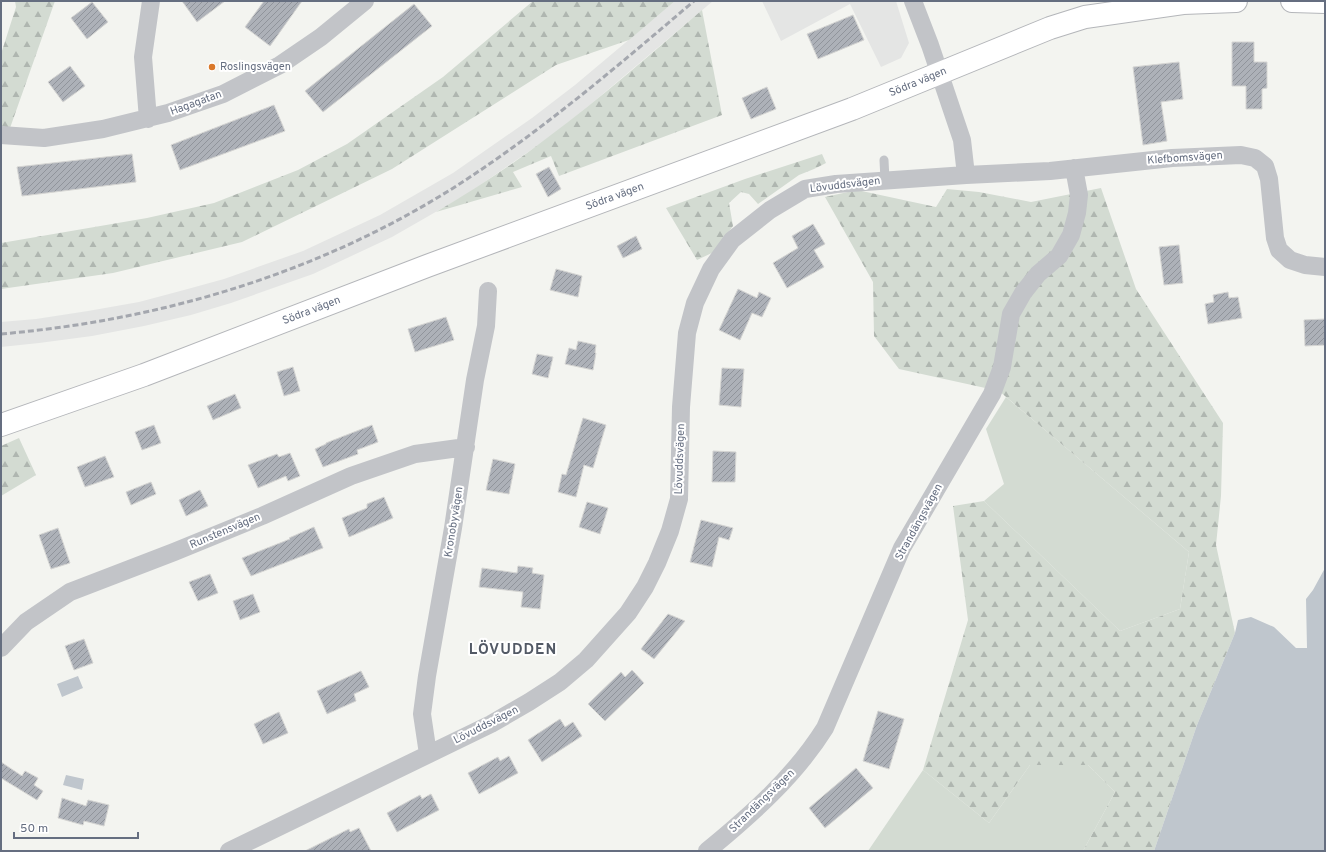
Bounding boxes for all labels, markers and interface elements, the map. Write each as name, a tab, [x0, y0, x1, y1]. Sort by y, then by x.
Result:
place label: Roslingsvägen	[220, 60, 291, 74]
marker: Roslingsvägen	[207, 62, 217, 72]
street label: Södra vägen	[887, 64, 949, 100]
street label: Hagagatan	[168, 87, 224, 119]
street label: Klefbomsvägen	[1147, 148, 1223, 168]
street label: Lövuddsvägen	[809, 174, 881, 196]
street label: Södra vägen	[584, 179, 646, 214]
street label: Södra vägen	[280, 293, 343, 328]
street label: Lövuddsvägen	[672, 423, 688, 495]
street label: Strandängsvägen	[892, 481, 946, 563]
street label: Kronobyvägen	[441, 486, 467, 558]
street label: Runstensvägen	[188, 510, 262, 552]
district label: LÖVUDDEN	[469, 639, 557, 660]
street label: Lövuddsvägen	[451, 703, 521, 747]
street label: Strandängsvägen	[726, 766, 798, 836]
scale bar	[14, 814, 138, 840]
text: 50 m	[20, 821, 48, 837]

